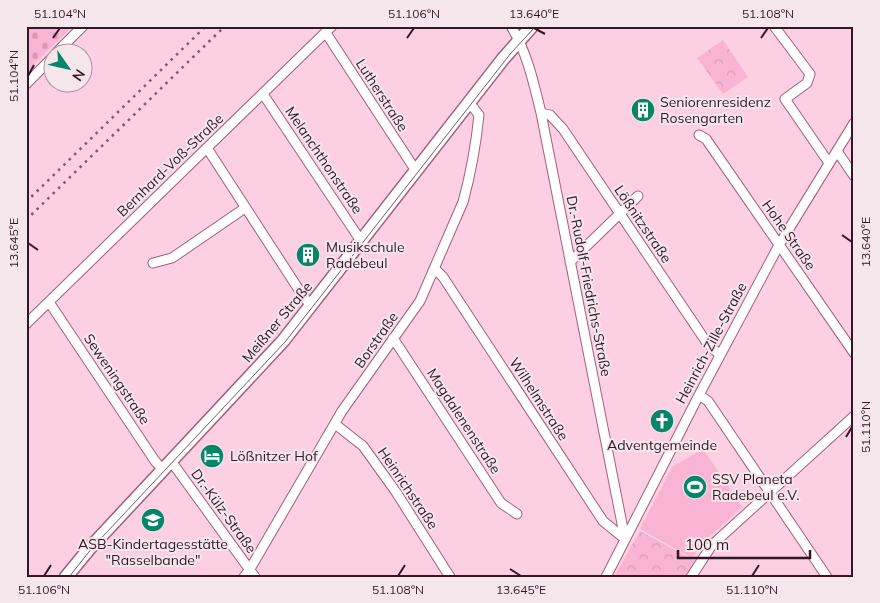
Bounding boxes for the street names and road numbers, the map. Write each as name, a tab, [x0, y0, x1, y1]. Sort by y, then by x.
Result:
street label: Lutherstraße	[352, 55, 412, 135]
street label: Melanchthonstraße	[281, 103, 367, 217]
street label: Bernhard-Voß-Straße	[113, 110, 227, 220]
street label: Lößnitzstraße	[610, 182, 676, 266]
street label: Dr.-Rudolf-Friedrichs-Straße	[563, 194, 615, 378]
street label: Hohe Straße	[758, 196, 820, 274]
street label: Meißner Straße	[238, 278, 316, 366]
street label: Heinrich-Zille-Straße	[671, 279, 751, 407]
street label: Borstraße	[350, 309, 402, 371]
street label: Seweningstraße	[80, 330, 154, 428]
street label: Wilhelmstraße	[505, 354, 573, 444]
street label: Magdalenenstraße	[423, 365, 505, 477]
street label: Heinrichstraße	[374, 444, 442, 532]
street label: Dr.-Külz-Straße	[187, 465, 261, 557]

